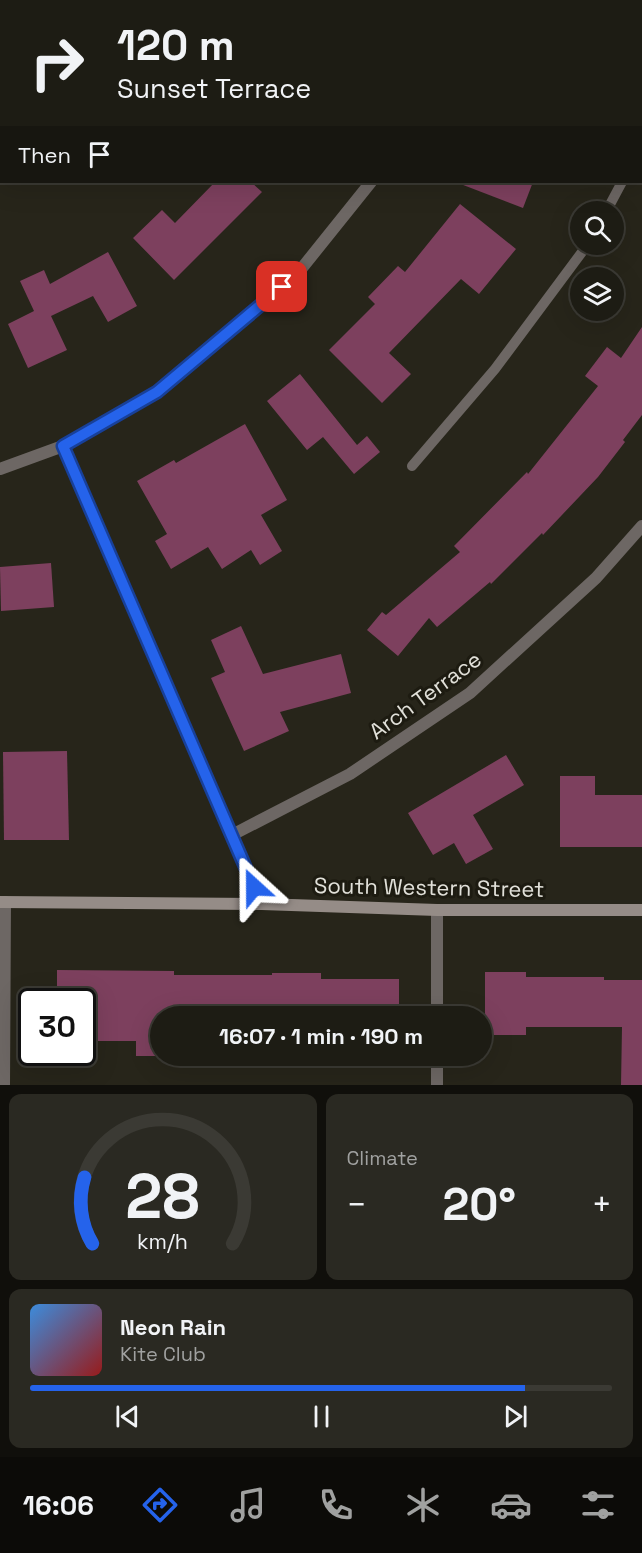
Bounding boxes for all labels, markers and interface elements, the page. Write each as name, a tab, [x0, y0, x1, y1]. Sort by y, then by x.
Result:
text: 120 m	[117, 19, 235, 72]
icon: right	[18, 24, 96, 102]
text: Sunset Terrace	[117, 71, 311, 106]
icon: arrive	[83, 138, 116, 171]
text: Then	[18, 141, 71, 169]
map controls	[570, 201, 624, 321]
button: search	[570, 201, 624, 255]
pin	[256, 261, 307, 312]
button: layers	[570, 267, 624, 321]
icon: arrive	[265, 270, 298, 303]
street label: Arch Terrace	[363, 645, 487, 745]
position arrow	[222, 855, 286, 919]
street label: South Western Street	[314, 871, 544, 903]
speed limit sign: 30	[18, 988, 96, 1066]
text: 16:07 · 1 min · 190 m	[219, 1022, 423, 1050]
text: Climate	[347, 1145, 418, 1171]
text: 28	[125, 1157, 200, 1236]
text: 20°	[442, 1176, 516, 1233]
text: −	[347, 1184, 367, 1226]
text: +	[592, 1184, 612, 1226]
text: km/h	[137, 1228, 188, 1255]
text: Neon Rain	[120, 1313, 226, 1341]
text: Kite Club	[120, 1341, 206, 1367]
icon: previous	[111, 1400, 144, 1433]
icon: pause	[305, 1400, 338, 1433]
icon: next	[499, 1400, 532, 1433]
icon: directions	[139, 1484, 181, 1526]
icon: music	[227, 1484, 269, 1526]
icon: phone	[315, 1484, 357, 1526]
icon: climate	[402, 1484, 444, 1526]
icon: car	[490, 1484, 532, 1526]
icon: filters	[577, 1484, 619, 1526]
text: 16:06	[23, 1488, 94, 1523]

